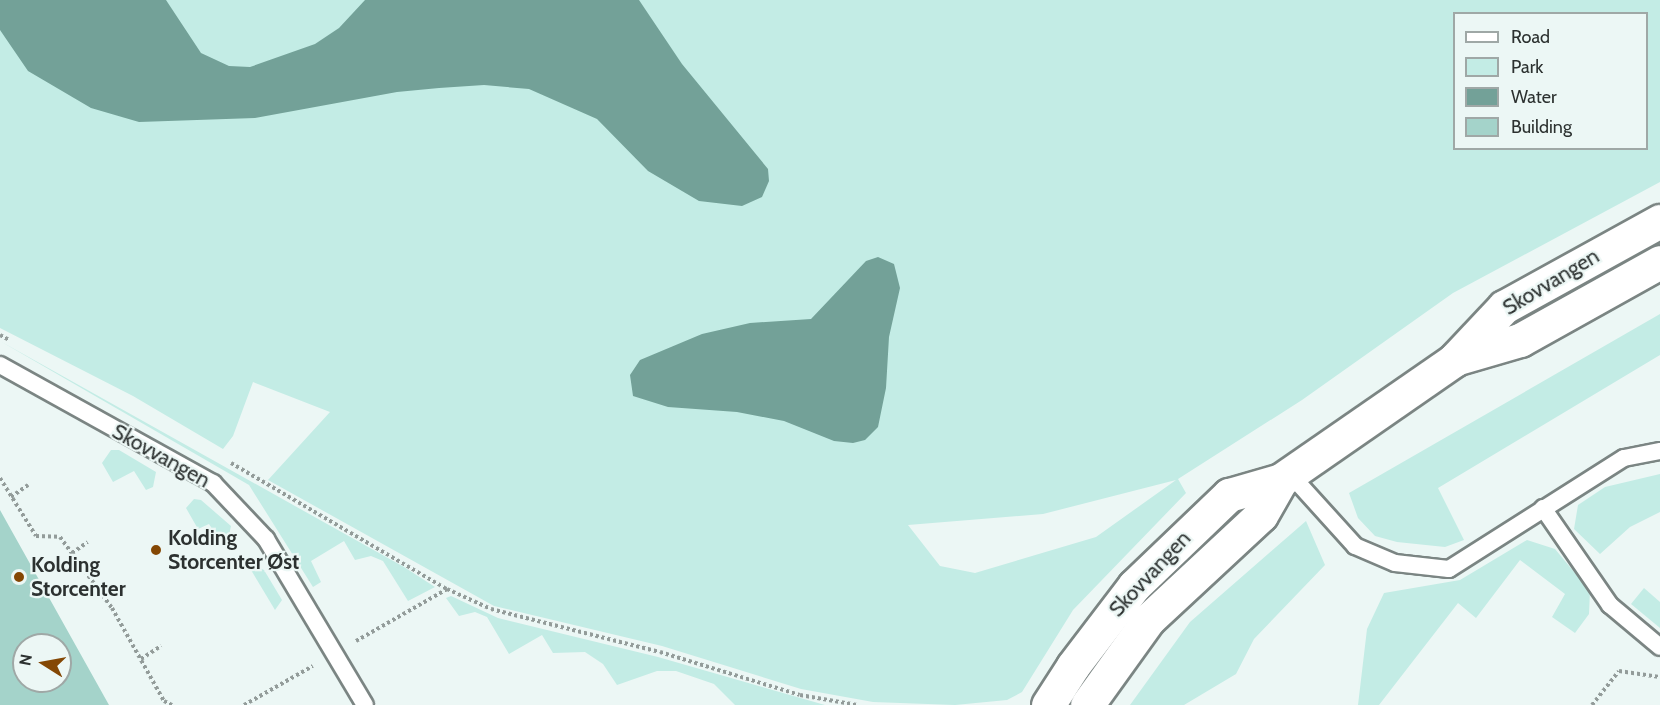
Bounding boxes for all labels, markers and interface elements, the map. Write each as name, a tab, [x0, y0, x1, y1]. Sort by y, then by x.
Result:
legend	[1453, 12, 1648, 150]
text: Road	[1511, 26, 1550, 48]
text: Park	[1511, 56, 1543, 78]
text: Water	[1511, 86, 1557, 108]
text: Building	[1511, 116, 1572, 138]
street label: Skovvangen	[1498, 243, 1604, 321]
street label: Skovvangen	[108, 419, 214, 493]
place label: Kolding Storcenter Øst	[168, 525, 299, 575]
street label: Skovvangen	[1104, 526, 1196, 622]
marker: Kolding Storcenter Øst	[149, 543, 163, 557]
place label: Kolding Storcenter	[31, 552, 126, 602]
marker: Kolding Storcenter	[12, 570, 26, 584]
north arrow	[12, 633, 72, 693]
text: N	[15, 652, 36, 667]

